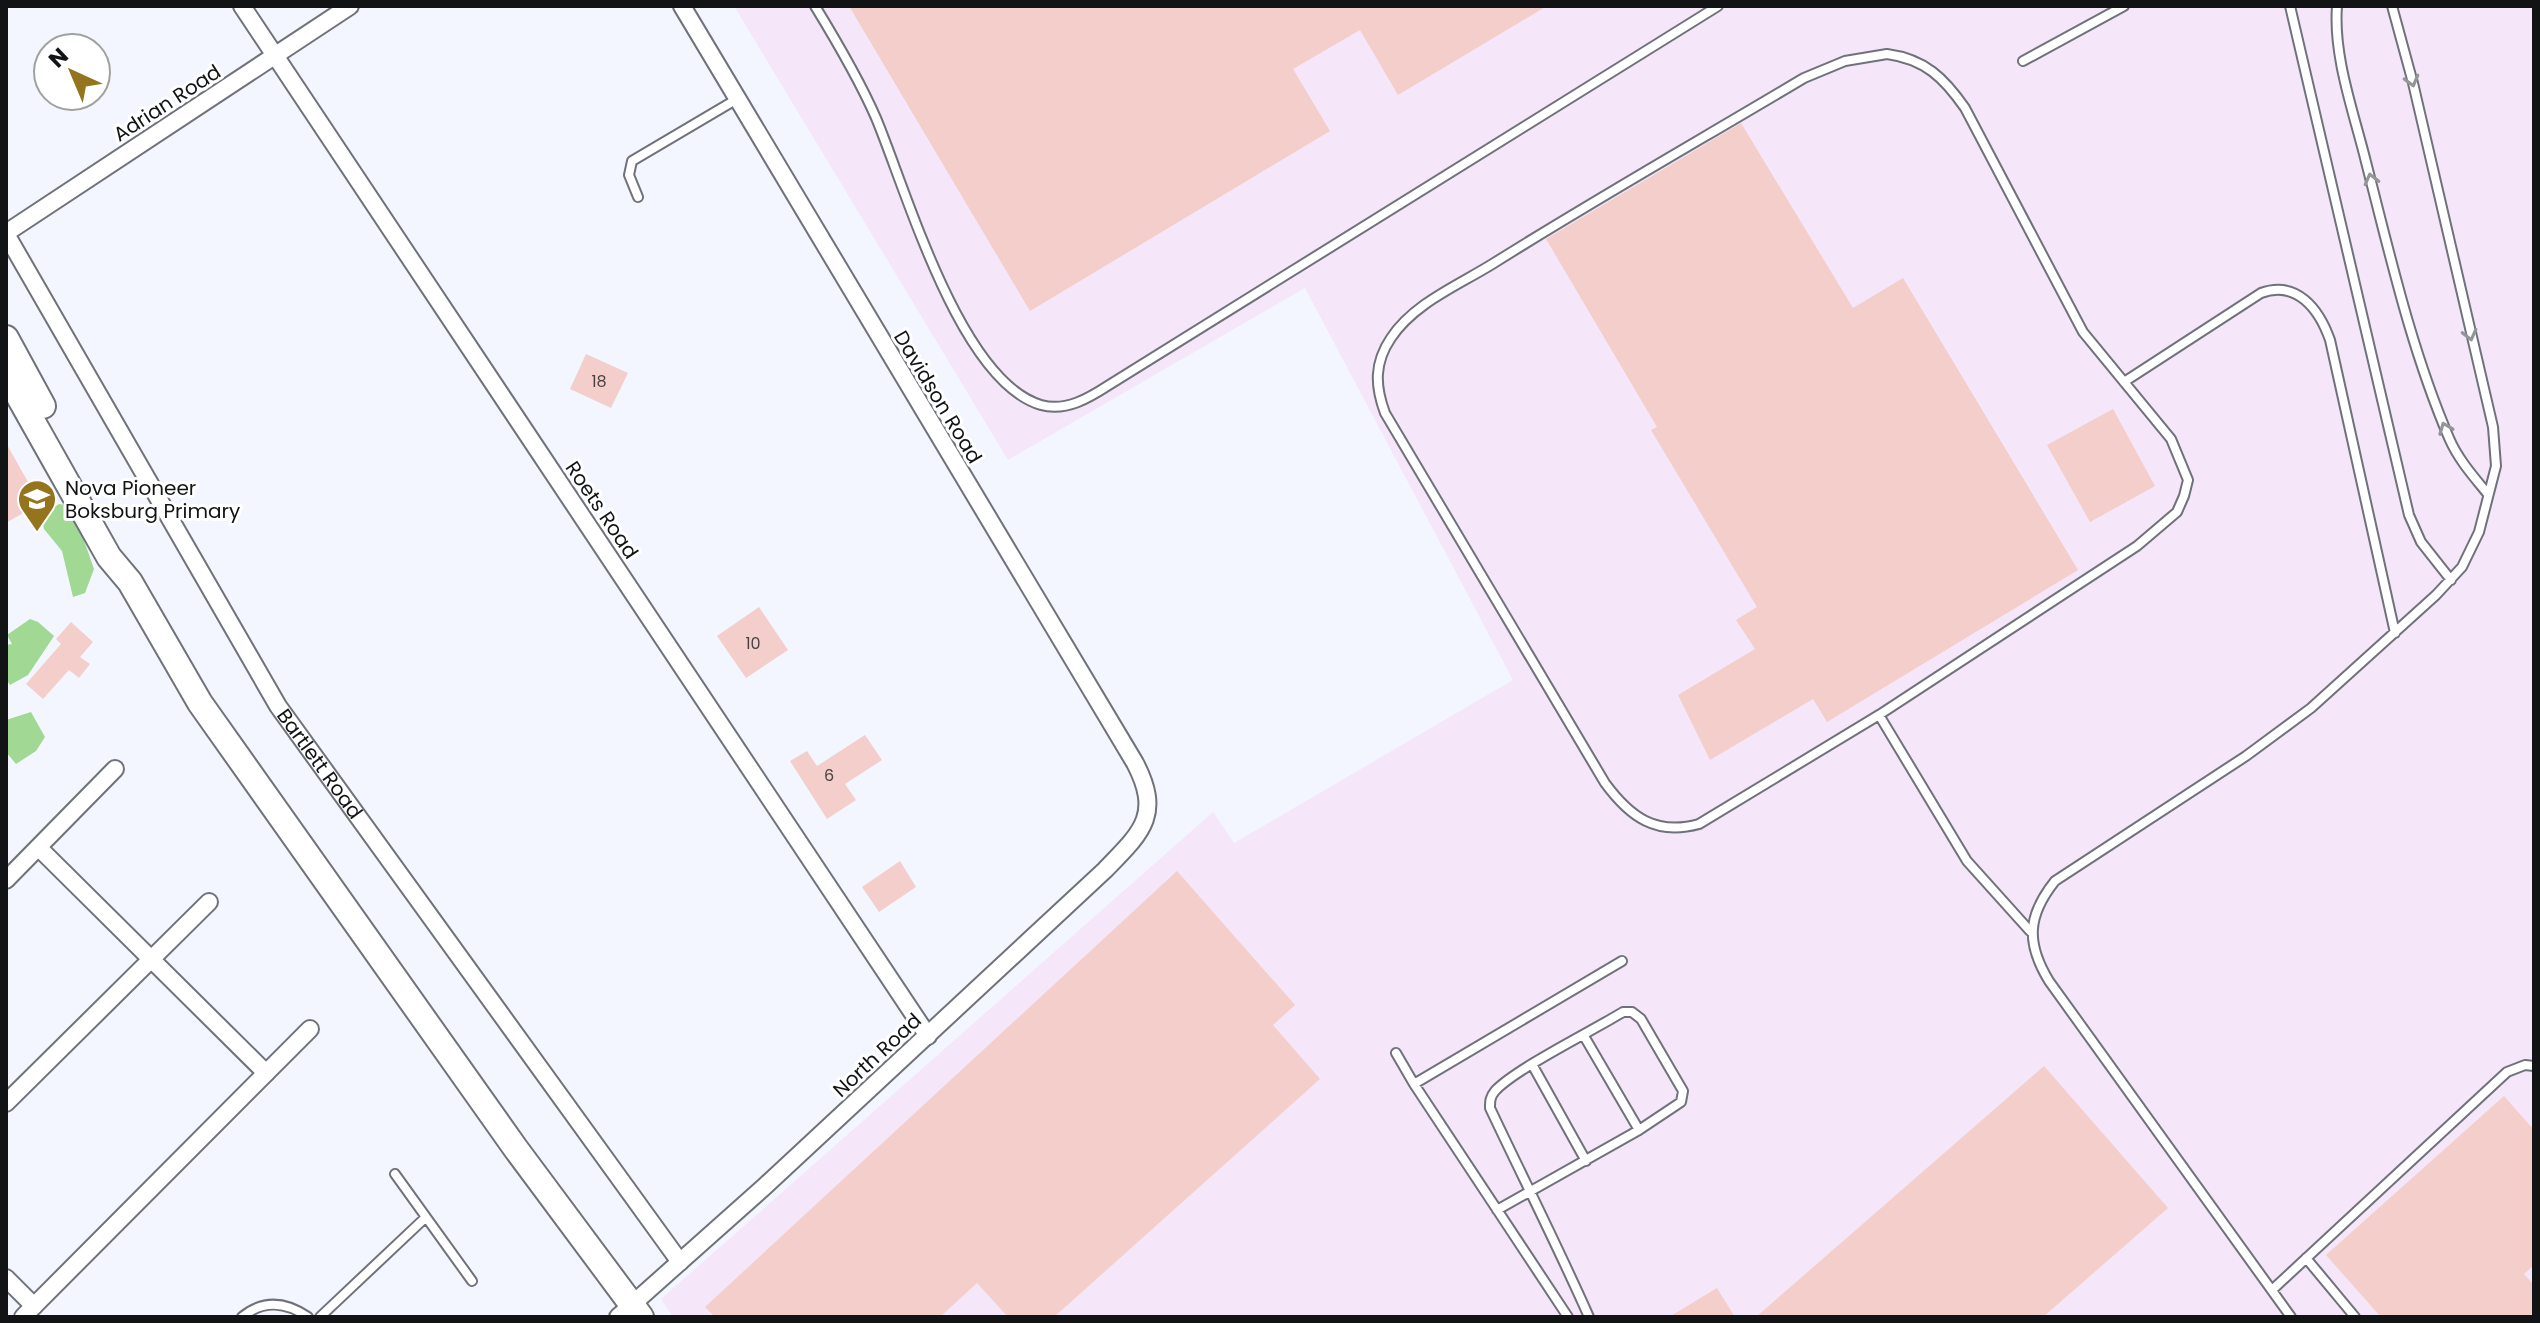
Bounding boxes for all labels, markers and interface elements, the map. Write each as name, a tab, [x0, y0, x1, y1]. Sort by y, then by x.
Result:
north arrow	[32, 32, 112, 112]
text: N	[42, 41, 75, 75]
street label: Adrian Road	[108, 58, 226, 148]
one-way arrow	[2403, 74, 2420, 88]
one-way arrow	[2363, 173, 2380, 187]
street label: Davidson Road	[887, 325, 989, 469]
one-way arrow	[2461, 327, 2478, 341]
house number: 18	[591, 370, 607, 393]
one-way arrow	[2438, 422, 2455, 436]
street label: Roets Road	[559, 456, 645, 564]
place label: Nova Pioneer Boksburg Primary	[65, 474, 240, 525]
school or university icon: Nova Pioneer Boksburg Primary	[16, 478, 58, 533]
house number: 10	[745, 632, 761, 655]
street label: Bartlett Road	[270, 703, 369, 825]
house number: 6	[824, 764, 834, 787]
street label: North Road	[827, 1007, 927, 1103]

